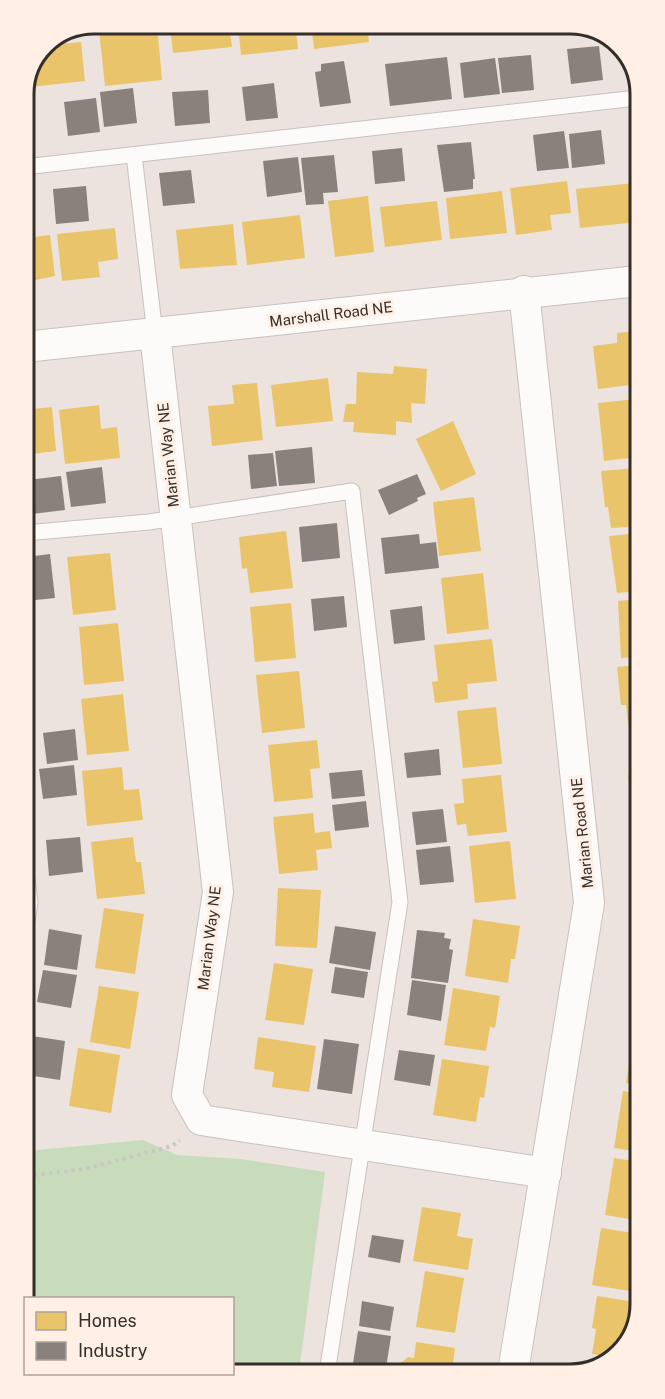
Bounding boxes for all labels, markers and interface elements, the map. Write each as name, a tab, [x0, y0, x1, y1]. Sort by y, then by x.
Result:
street label: Marshall Road NE	[268, 298, 394, 330]
street label: Marian Way NE	[154, 402, 182, 508]
street label: Marian Road NE	[568, 777, 596, 889]
street label: Marian Way NE	[194, 885, 224, 991]
legend	[24, 1297, 234, 1375]
text: Homes	[78, 1310, 137, 1331]
text: Industry	[78, 1340, 148, 1361]

